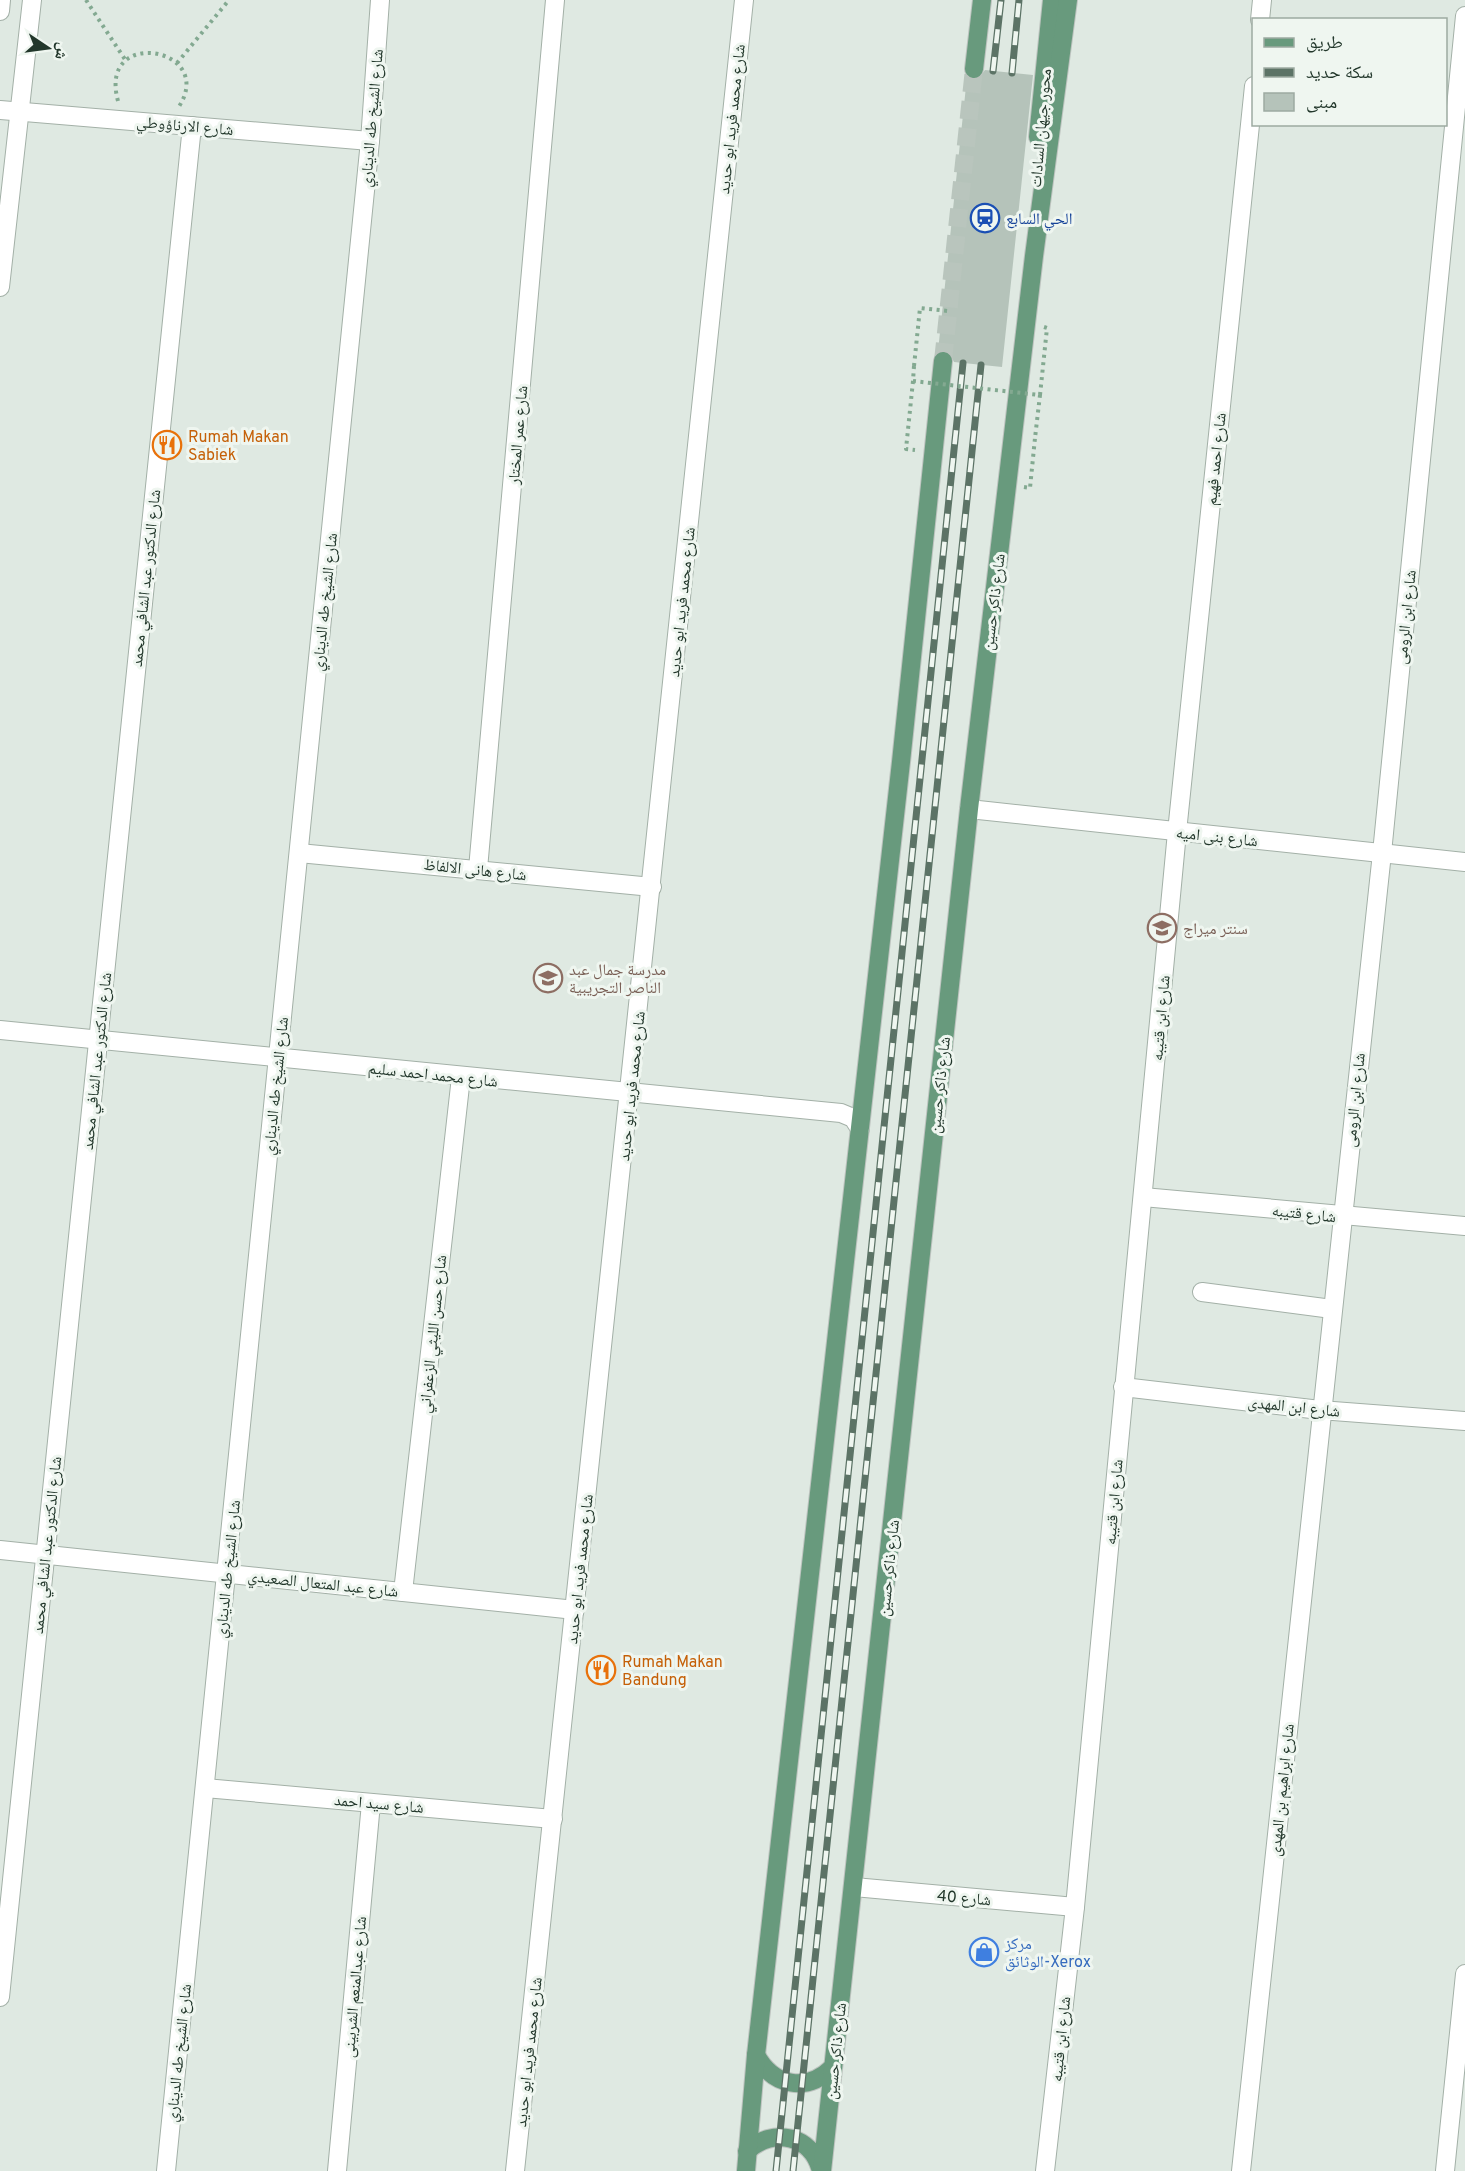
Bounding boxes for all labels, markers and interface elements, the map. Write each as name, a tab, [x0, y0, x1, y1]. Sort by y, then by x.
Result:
north arrow	[18, 18, 78, 78]
legend	[1252, 18, 1447, 126]
text: طريق	[1306, 32, 1343, 55]
text: ش	[49, 40, 72, 61]
street label: شارع محمد فريد ابو حديد	[715, 43, 751, 195]
street label: شارع الشيخ طه الديناري	[357, 48, 390, 188]
text: سكة حديد	[1306, 62, 1373, 85]
street label: محور جيهان السادات	[1027, 68, 1057, 188]
text: مبنى	[1306, 92, 1337, 115]
street label: شارع الارناؤوطي	[135, 113, 234, 142]
station icon: الحي السابع	[969, 202, 1001, 234]
place label: الحي السابع	[1006, 210, 1073, 231]
street label: شارع عمر المختار	[505, 385, 533, 487]
street label: شارع احمد فهيم	[1202, 412, 1232, 507]
place label: Rumah Makan Sabiek	[188, 428, 289, 466]
restaurant icon: Rumah Makan Sabiek	[151, 429, 183, 461]
street label: شارع الدكتور عبد الشافي محمد	[128, 488, 167, 668]
street label: شارع محمد فريد ابو حديد	[665, 526, 701, 678]
street label: شارع الشيخ طه الديناري	[309, 532, 344, 672]
street label: شارع ذاكر حسين	[979, 553, 1011, 652]
street label: شارع ابن الرومى	[1392, 569, 1422, 665]
street label: شارع بنى اميه	[1175, 824, 1259, 852]
street label: شارع هانى الالفاظ	[422, 856, 527, 886]
school or university icon: سنتر ميراج	[1146, 912, 1178, 944]
place label: سنتر ميراج	[1183, 920, 1248, 940]
place label: مدرسة جمال عبد الناصر التجريبية	[569, 961, 666, 999]
school or university icon: مدرسة جمال عبد الناصر التجريبية	[532, 962, 564, 994]
street label: شارع الدكتور عبد الشافي محمد	[79, 971, 118, 1151]
street label: شارع ابن قتيبه	[1148, 975, 1176, 1062]
street label: شارع محمد فريد ابو حديد	[615, 1010, 651, 1162]
street label: شارع الشيخ طه الديناري	[260, 1016, 295, 1156]
street label: شارع ذاكر حسين	[926, 1036, 956, 1135]
street label: شارع ابن الرومى	[1341, 1052, 1371, 1148]
street label: شارع محمد احمد سليم	[367, 1059, 499, 1093]
street label: شارع قتيبه	[1271, 1202, 1337, 1228]
street label: شارع حسن الليثي الزعفراني	[416, 1254, 453, 1414]
street label: شارع ابن المهدى	[1247, 1393, 1341, 1423]
street label: شارع الدكتور عبد الشافي محمد	[29, 1455, 68, 1635]
street label: شارع ابن قتيبه	[1101, 1459, 1129, 1546]
street label: شارع محمد فريد ابو حديد	[563, 1493, 599, 1645]
street label: شارع الشيخ طه الديناري	[212, 1499, 247, 1639]
street label: شارع ذاكر حسين	[875, 1519, 905, 1618]
street label: شارع عبد المتعال الصعيدي	[246, 1567, 399, 1604]
place label: Rumah Makan Bandung	[622, 1653, 723, 1691]
restaurant icon: Rumah Makan Bandung	[585, 1654, 617, 1686]
street label: شارع ابراهيم بن المهدى	[1266, 1723, 1300, 1858]
street label: شارع سيد احمد	[333, 1791, 425, 1819]
street label: شارع 40	[936, 1887, 992, 1911]
street label: شارع عبدالمنعم الشربينى	[340, 1916, 372, 2059]
place label: مركز الوثائق-Xerox	[1004, 1935, 1091, 1973]
shop icon: مركز الوثائق-Xerox	[968, 1936, 1000, 1968]
street label: شارع محمد فريد ابو حديد	[512, 1976, 548, 2128]
street label: شارع الشيخ طه الديناري	[163, 1983, 198, 2123]
street label: شارع ابن قتيبه	[1048, 1996, 1076, 2083]
street label: شارع ذاكر حسين	[822, 2002, 852, 2101]

